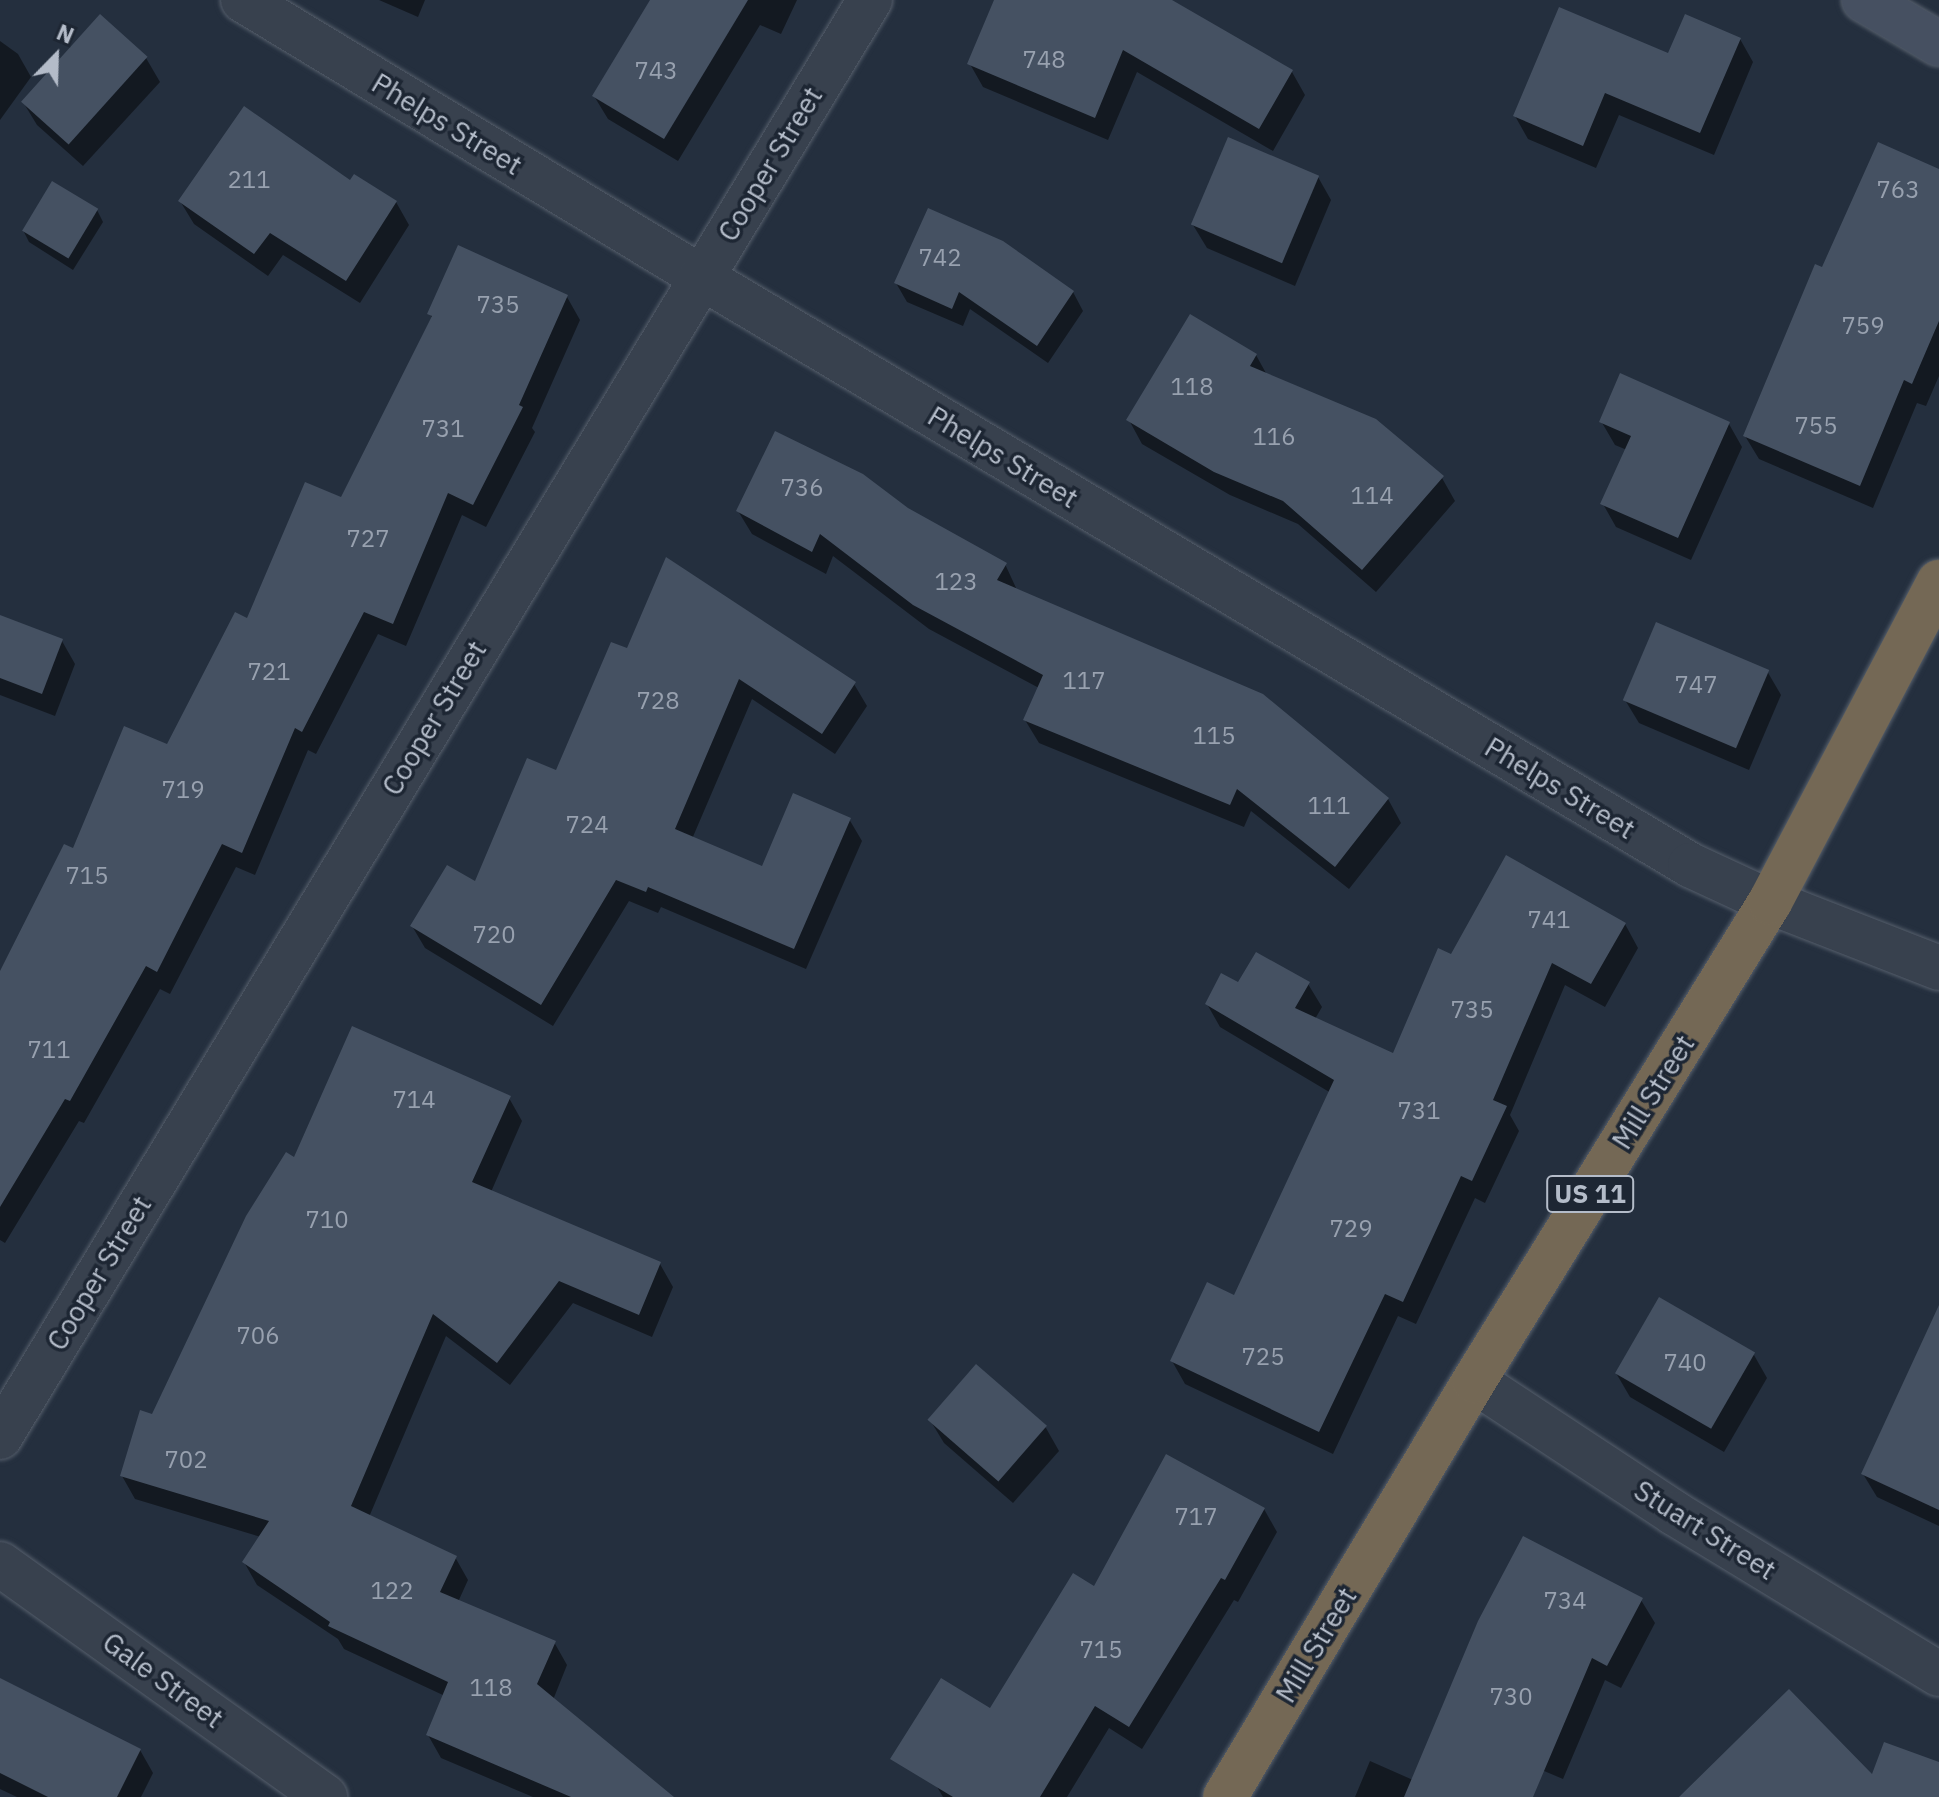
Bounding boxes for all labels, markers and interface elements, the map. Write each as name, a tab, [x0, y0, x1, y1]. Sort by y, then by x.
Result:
north arrow	[16, 16, 96, 96]
text: N	[53, 17, 79, 50]
house number: 748	[1022, 46, 1066, 74]
house number: 743	[634, 57, 678, 85]
street label: Phelps Street	[366, 66, 528, 182]
street label: Cooper Street	[711, 81, 829, 247]
house number: 211	[227, 166, 271, 194]
house number: 763	[1876, 176, 1920, 204]
house number: 742	[918, 244, 962, 272]
house number: 735	[476, 291, 520, 319]
house number: 759	[1841, 312, 1885, 340]
house number: 118	[1170, 373, 1214, 401]
street label: Phelps Street	[922, 399, 1084, 515]
house number: 755	[1794, 412, 1838, 440]
house number: 731	[421, 415, 465, 443]
house number: 116	[1252, 423, 1296, 451]
house number: 736	[780, 474, 824, 502]
house number: 114	[1350, 482, 1394, 510]
house number: 727	[346, 525, 390, 553]
house number: 123	[934, 568, 978, 596]
street label: Cooper Street	[375, 635, 493, 801]
house number: 721	[247, 658, 291, 686]
house number: 117	[1062, 667, 1106, 695]
house number: 747	[1674, 671, 1718, 699]
house number: 728	[636, 687, 680, 715]
house number: 115	[1192, 722, 1236, 750]
street label: Phelps Street	[1479, 730, 1641, 846]
house number: 719	[161, 776, 205, 804]
house number: 111	[1307, 792, 1351, 820]
house number: 724	[565, 811, 609, 839]
house number: 715	[65, 862, 109, 890]
house number: 741	[1527, 906, 1571, 934]
house number: 720	[472, 921, 516, 949]
house number: 735	[1450, 996, 1494, 1024]
street label: Mill Street	[1605, 1029, 1701, 1155]
house number: 711	[27, 1036, 71, 1064]
house number: 714	[392, 1086, 436, 1114]
house number: 731	[1397, 1097, 1441, 1125]
road number: US 11	[1546, 1172, 1634, 1216]
street label: Cooper Street	[40, 1190, 158, 1356]
house number: 710	[305, 1206, 349, 1234]
house number: 729	[1329, 1215, 1373, 1243]
house number: 706	[236, 1322, 280, 1350]
house number: 725	[1241, 1343, 1285, 1371]
house number: 740	[1663, 1349, 1707, 1377]
house number: 702	[164, 1446, 208, 1474]
street label: Stuart Street	[1628, 1473, 1782, 1587]
house number: 717	[1174, 1503, 1218, 1531]
house number: 122	[370, 1577, 414, 1605]
street label: Mill Street	[1269, 1581, 1363, 1709]
house number: 734	[1543, 1587, 1587, 1615]
street label: Gale Street	[96, 1625, 230, 1735]
house number: 715	[1079, 1636, 1123, 1664]
house number: 118	[469, 1674, 513, 1702]
house number: 730	[1489, 1683, 1533, 1711]

